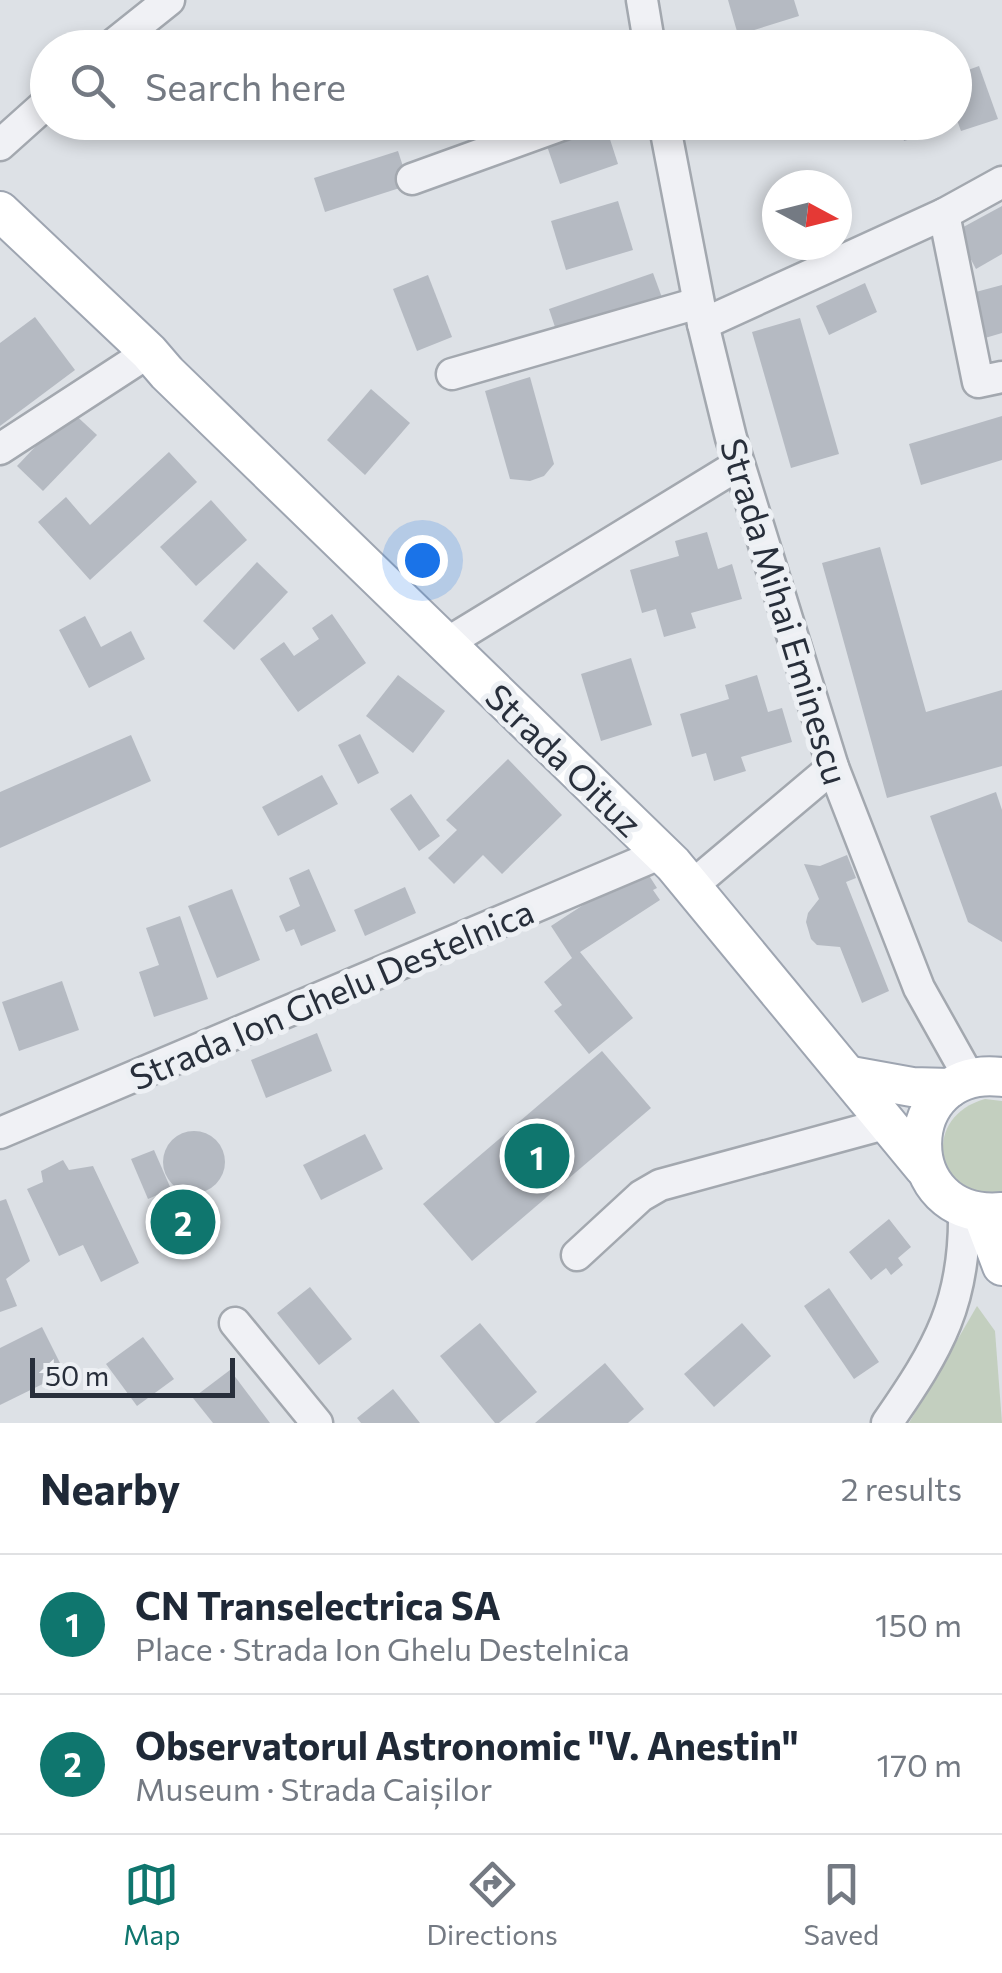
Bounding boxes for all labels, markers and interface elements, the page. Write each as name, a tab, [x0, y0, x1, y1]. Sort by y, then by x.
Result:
search box	[30, 30, 972, 140]
icon: search	[65, 58, 120, 113]
text: Search here	[145, 62, 346, 109]
north arrow	[762, 170, 852, 260]
street label: Strada Mihai Eminescu	[713, 433, 859, 789]
your location	[397, 535, 448, 586]
street label: Strada Oituz	[478, 674, 652, 844]
street label: Strada Ion Ghelu Destelnica	[123, 888, 539, 1098]
pin: 1	[504, 1118, 570, 1194]
pin: 2	[150, 1184, 216, 1260]
scale bar	[30, 1353, 235, 1398]
text: 50 m	[45, 1358, 109, 1392]
text: Nearby	[40, 1462, 180, 1514]
text: 2 results	[841, 1468, 962, 1508]
text: CN Transelectrica SA	[135, 1581, 501, 1628]
text: 1	[65, 1604, 80, 1644]
text: 150 m	[875, 1604, 962, 1644]
text: Place · Strada Ion Ghelu Destelnica	[135, 1628, 630, 1668]
text: Observatorul Astronomic "V. Anestin"	[135, 1721, 799, 1768]
text: 2	[63, 1744, 82, 1784]
text: 170 m	[877, 1744, 962, 1784]
text: Museum · Strada Caișilor	[135, 1768, 492, 1808]
tab: Map	[123, 1857, 181, 1951]
tab: Directions	[426, 1857, 558, 1951]
tab: Saved	[804, 1857, 879, 1951]

